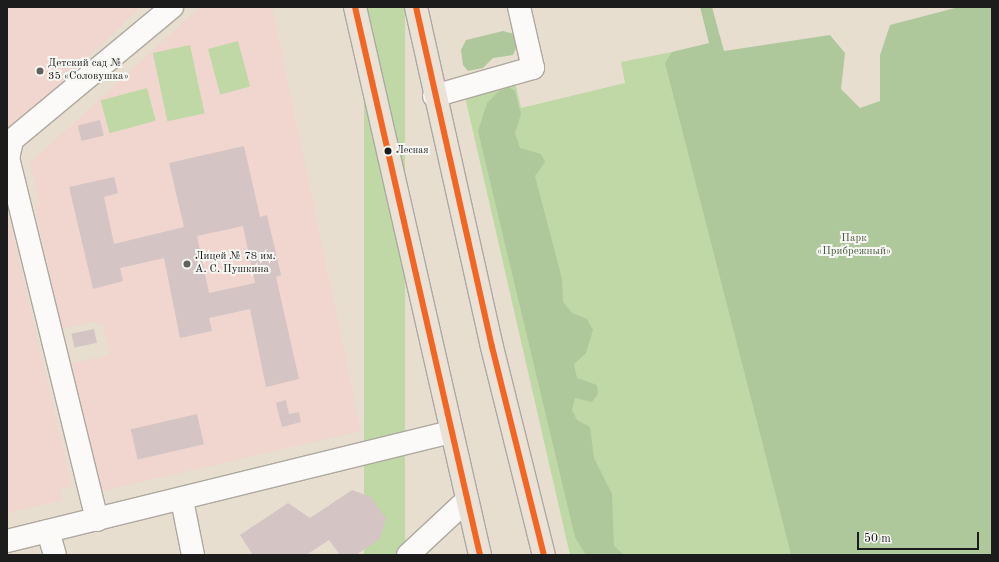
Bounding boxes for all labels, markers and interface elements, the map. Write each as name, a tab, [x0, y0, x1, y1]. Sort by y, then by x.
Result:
place label: Детский сад № 35 «Соловушка»	[48, 58, 129, 84]
marker: Детский сад № 35 «Соловушка»	[35, 66, 45, 76]
place label: Лесная	[396, 145, 428, 157]
marker: Лесная	[383, 146, 393, 156]
park label: Парк «Прибрежный»	[817, 233, 891, 259]
place label: Лицей № 78 им. А. С. Пушкина	[195, 251, 276, 277]
marker: Лицей № 78 им. А. С. Пушкина	[182, 259, 192, 269]
scale bar	[859, 524, 981, 550]
text: 50 m	[864, 533, 891, 545]

